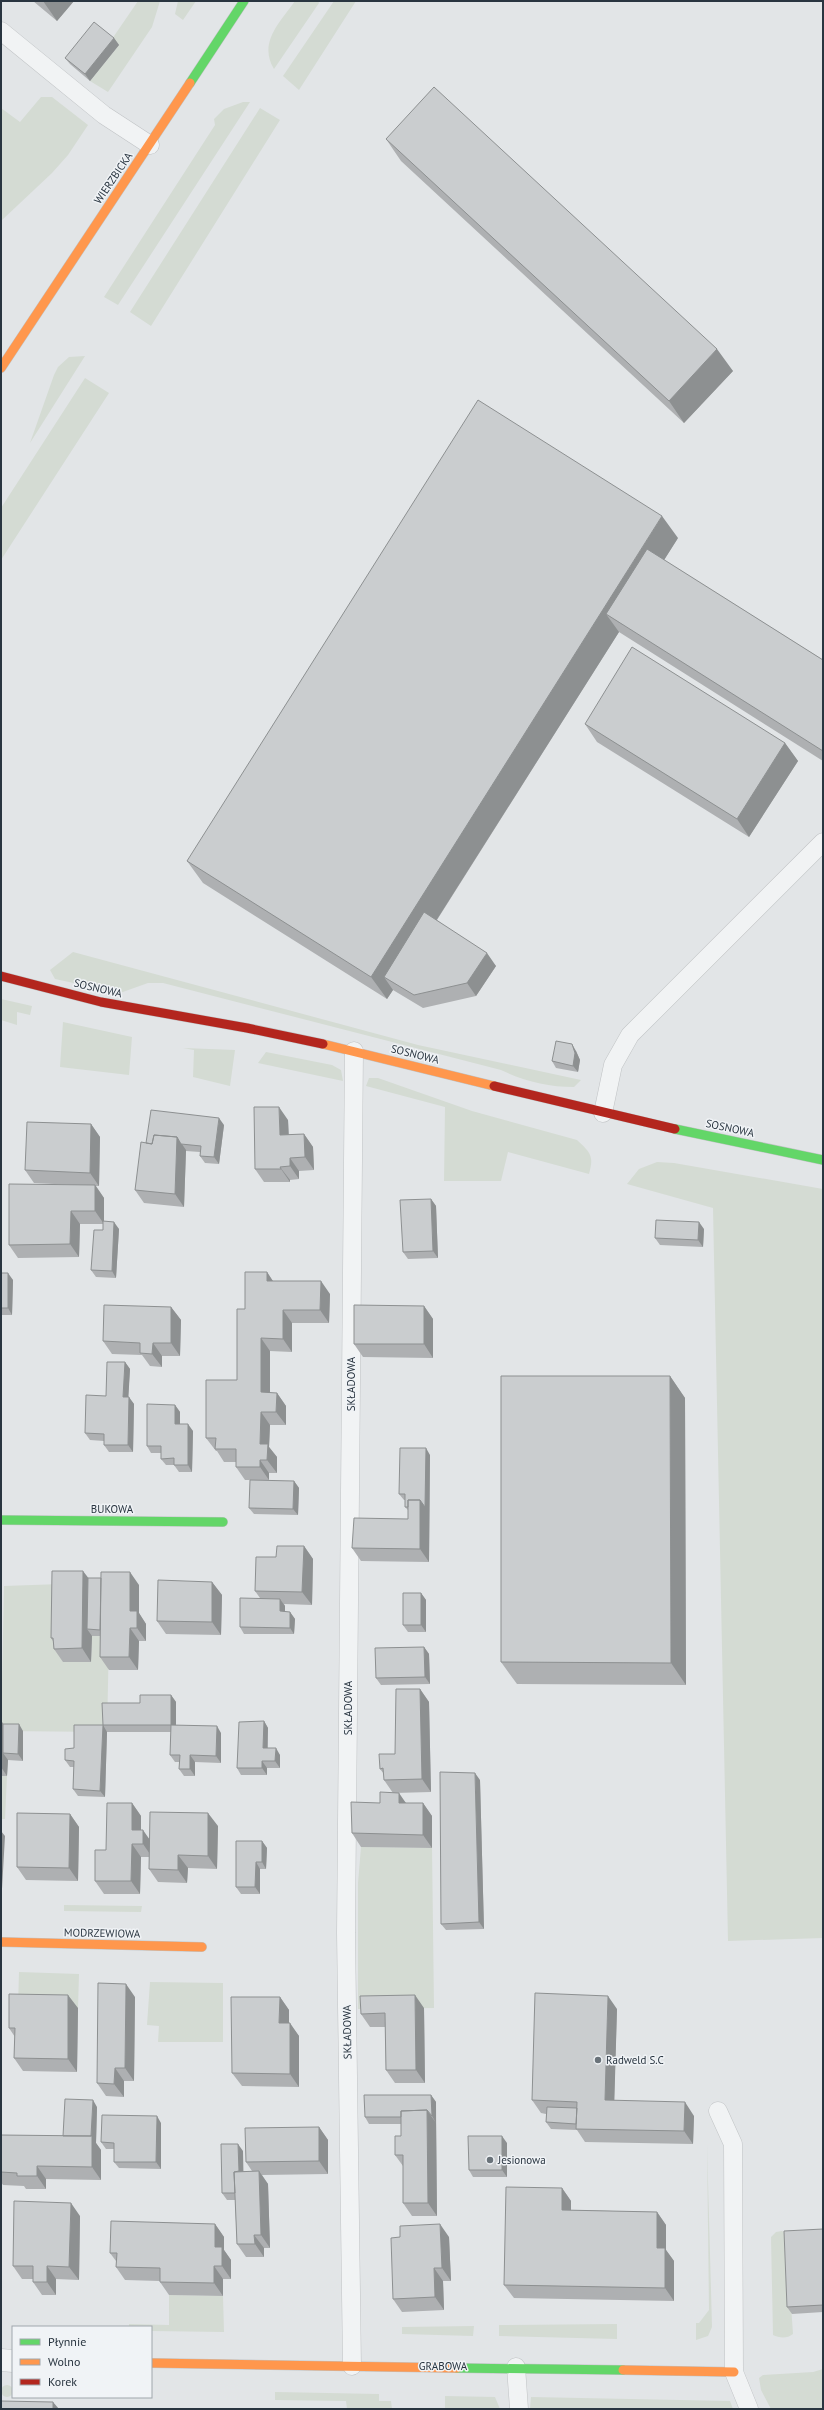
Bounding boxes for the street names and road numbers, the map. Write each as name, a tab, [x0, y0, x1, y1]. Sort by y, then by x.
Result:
street label: WIERZBICKA	[91, 149, 136, 206]
street label: SOSNOWA	[72, 976, 124, 1000]
street label: SOSNOWA	[389, 1041, 441, 1067]
street label: SOSNOWA	[705, 1116, 756, 1140]
street label: SKŁADOWA	[344, 1356, 358, 1411]
street label: BUKOWA	[91, 1502, 134, 1516]
street label: SKŁADOWA	[341, 1680, 355, 1735]
street label: MODRZEWIOWA	[64, 1925, 141, 1941]
street label: SKŁADOWA	[340, 2004, 354, 2059]
street label: GRABOWA	[419, 2359, 468, 2373]

